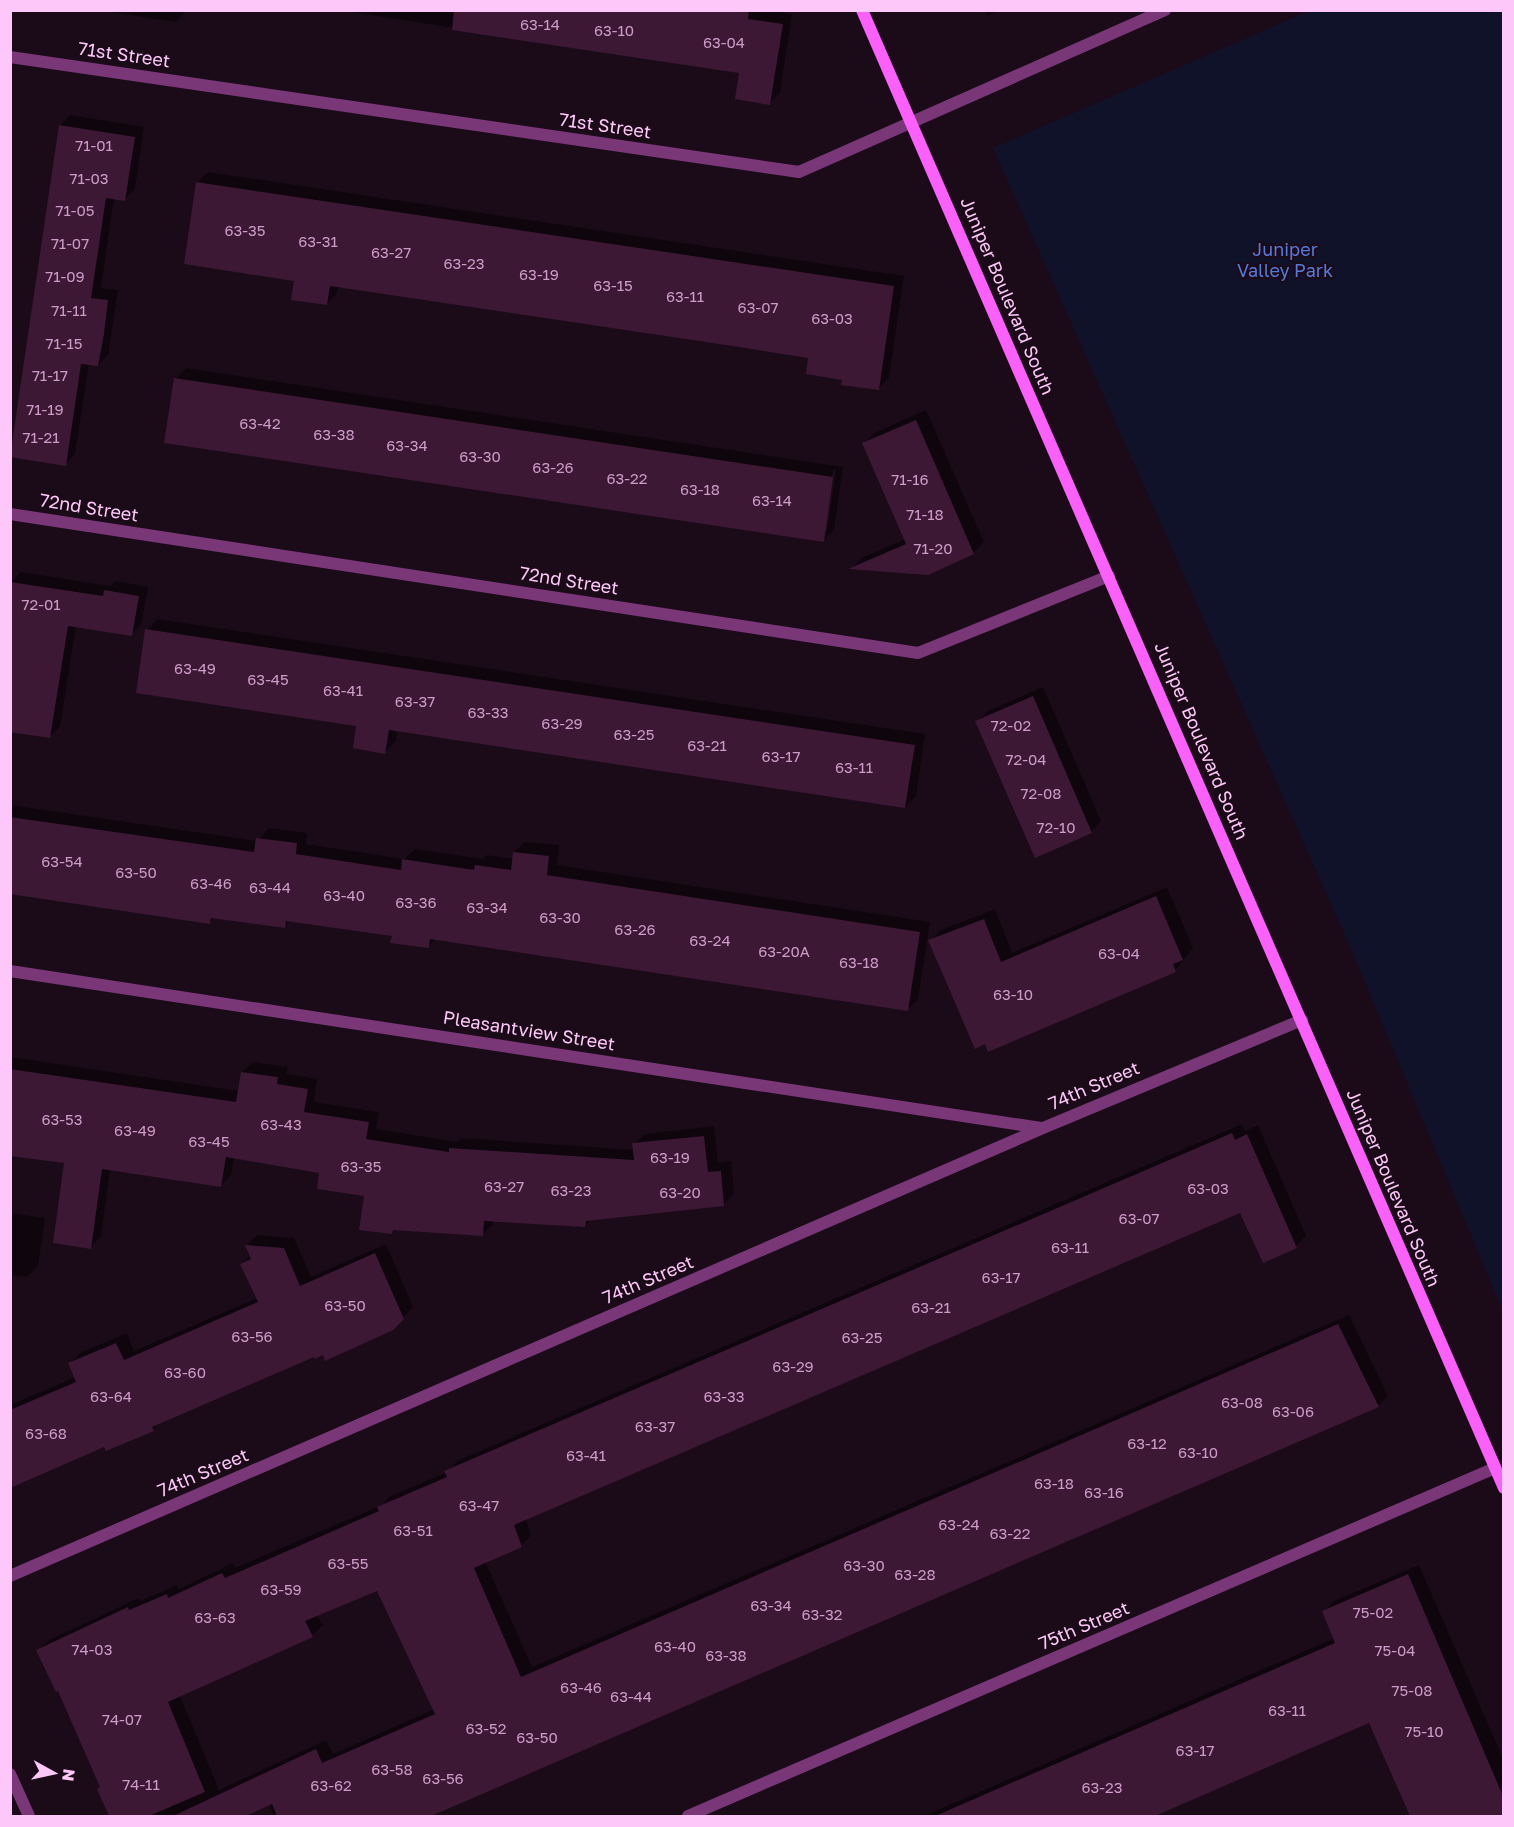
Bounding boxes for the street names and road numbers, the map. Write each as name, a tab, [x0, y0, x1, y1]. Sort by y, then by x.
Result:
street label: 71st Street	[77, 37, 172, 71]
street label: 71st Street	[558, 108, 653, 142]
street label: Juniper Boulevard South	[956, 193, 1060, 398]
street label: 72nd Street	[38, 488, 140, 526]
street label: 72nd Street	[518, 561, 620, 599]
street label: Juniper Boulevard South	[1150, 638, 1254, 843]
street label: Pleasantview Street	[442, 1006, 617, 1054]
street label: 74th Street	[1045, 1056, 1142, 1114]
street label: Juniper Boulevard South	[1342, 1085, 1446, 1290]
street label: 74th Street	[599, 1250, 696, 1308]
street label: 74th Street	[154, 1443, 251, 1501]
street label: 75th Street	[1035, 1596, 1132, 1654]

